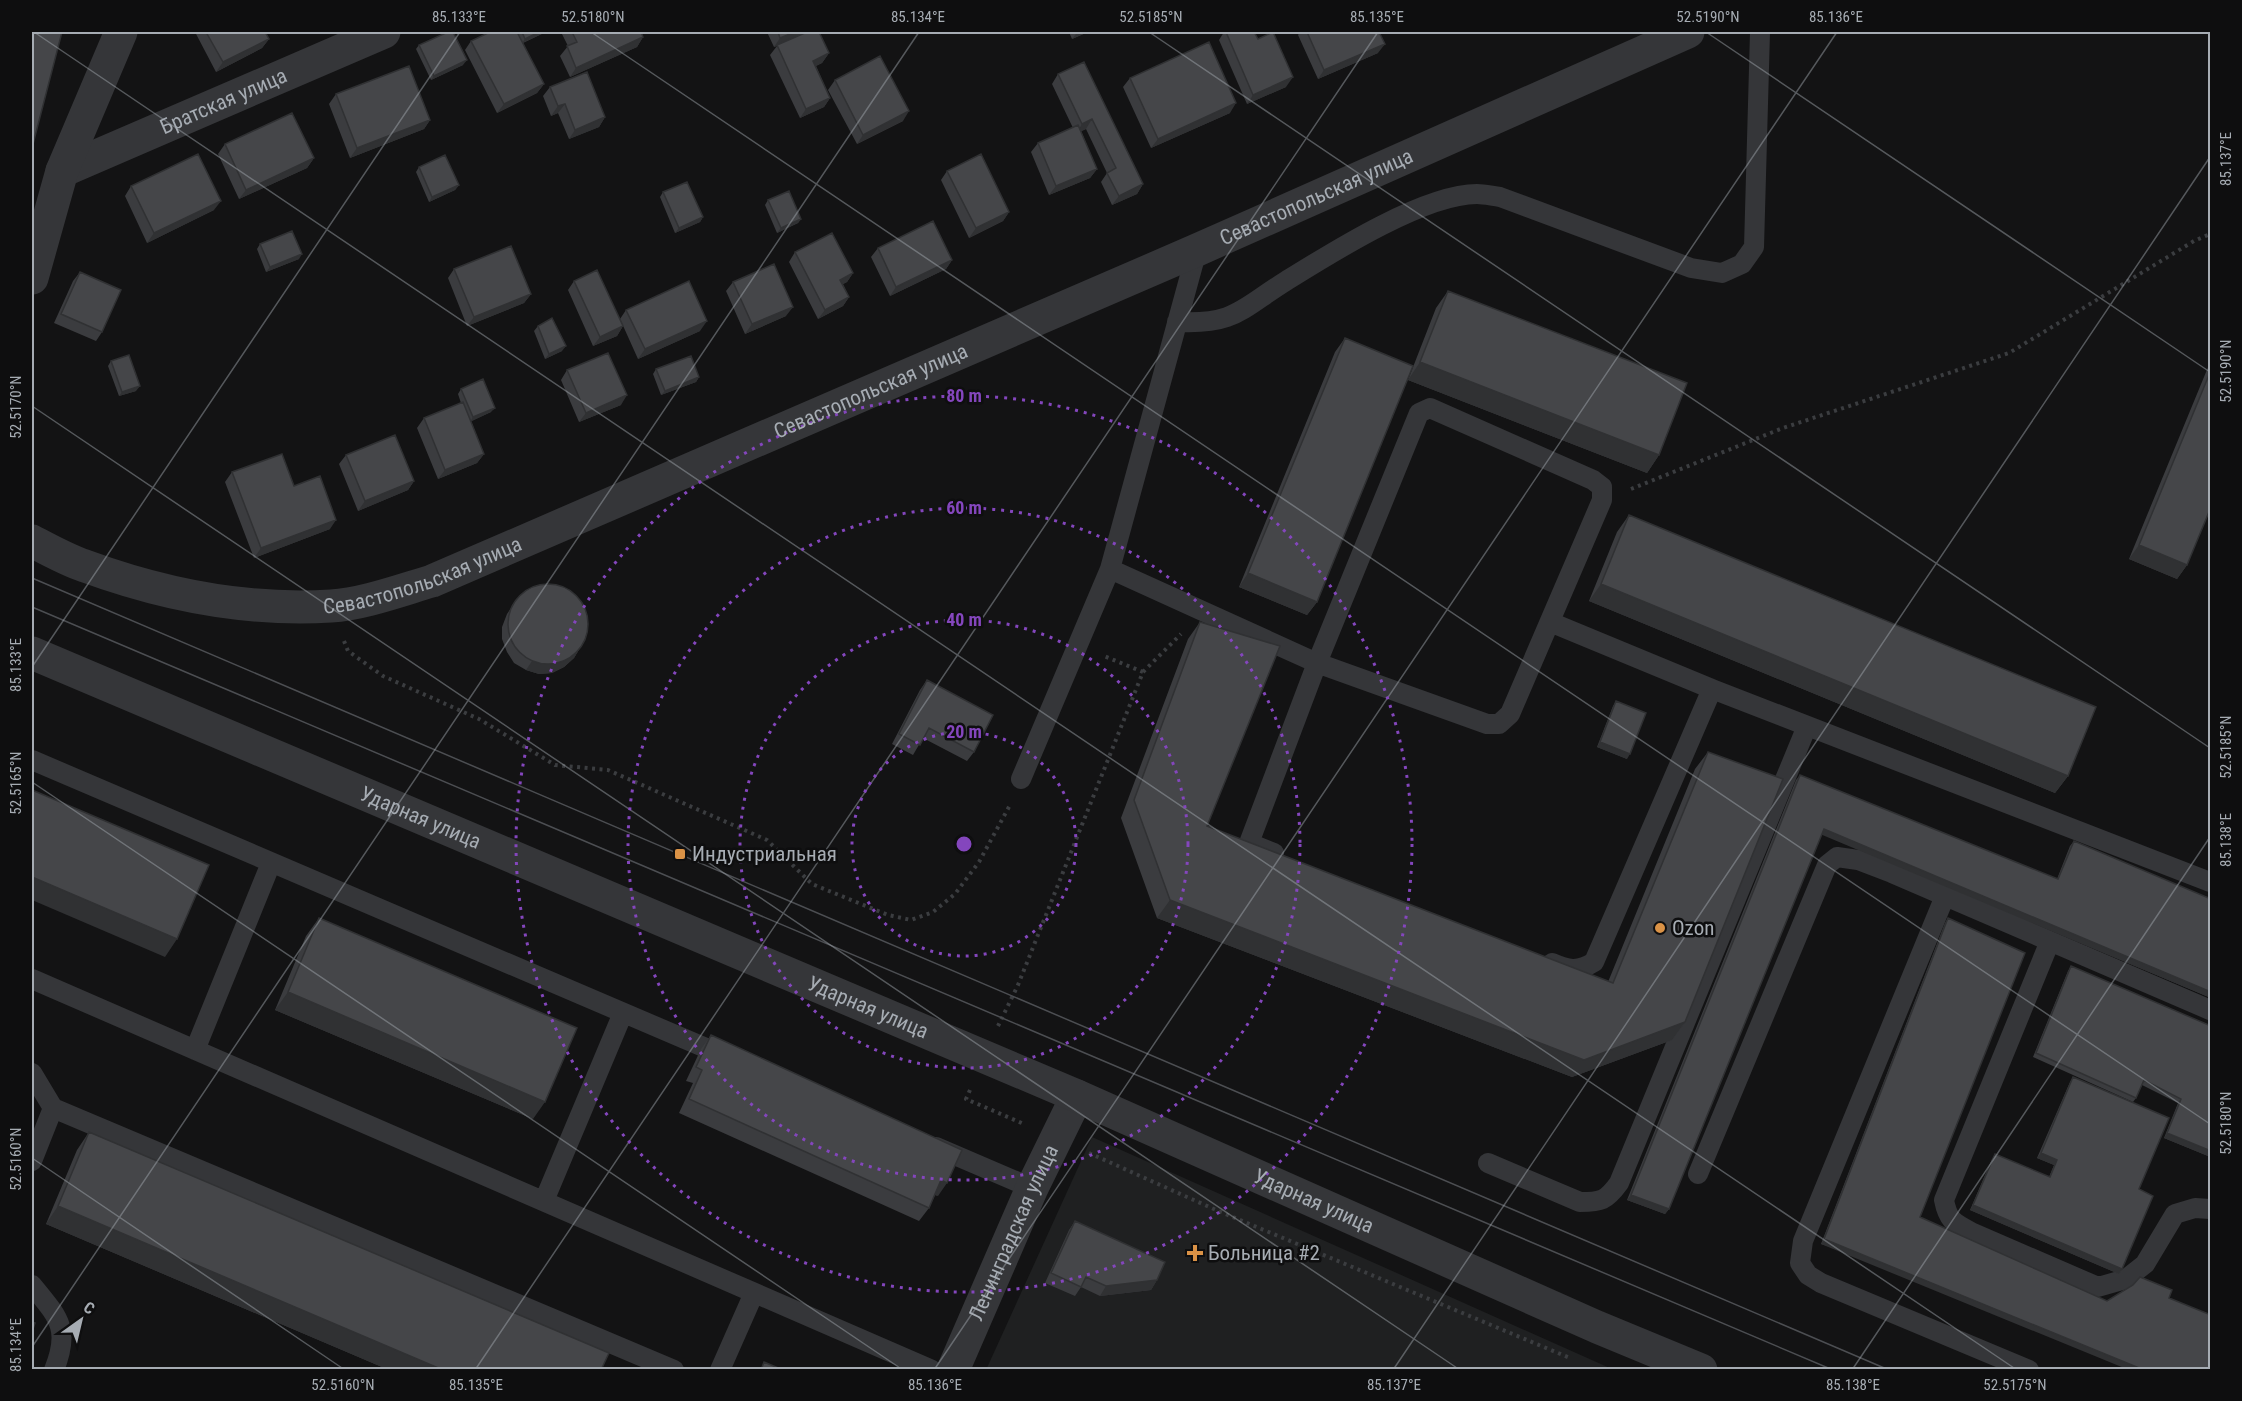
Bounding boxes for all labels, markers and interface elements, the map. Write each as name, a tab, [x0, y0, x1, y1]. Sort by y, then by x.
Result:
text: 85.133°E	[432, 8, 486, 26]
text: 52.5180°N	[561, 8, 625, 26]
text: 85.134°E	[891, 8, 945, 26]
text: 52.5185°N	[1119, 8, 1183, 26]
text: 85.135°E	[1350, 8, 1404, 26]
text: 52.5190°N	[1676, 8, 1740, 26]
text: 85.136°E	[1809, 8, 1863, 26]
street label: Братская улица	[157, 63, 291, 139]
text: 85.137°E	[2217, 132, 2235, 186]
street label: Севастопольская улица	[1216, 144, 1417, 250]
street label: Севастопольская улица	[770, 339, 971, 444]
text: 52.5190°N	[2217, 339, 2235, 403]
text: 52.5170°N	[7, 375, 25, 439]
text: 80 m	[946, 385, 982, 406]
text: 60 m	[946, 497, 982, 518]
street label: Севастопольская улица	[322, 532, 525, 618]
text: 40 m	[946, 609, 982, 630]
text: 85.133°E	[7, 638, 25, 692]
text: 52.5185°N	[2217, 715, 2235, 779]
text: 20 m	[946, 721, 982, 742]
text: 52.5165°N	[7, 751, 25, 815]
street label: Ударная улица	[357, 782, 485, 854]
text: 85.138°E	[2217, 813, 2235, 867]
centre of rings	[954, 834, 974, 854]
place label: Индустриальная	[692, 842, 837, 866]
marker: Индустриальная	[673, 847, 687, 861]
place label: Ozon	[1672, 916, 1714, 940]
marker: Ozon	[1653, 921, 1667, 935]
street label: Ударная улица	[804, 971, 932, 1044]
text: 52.5180°N	[2217, 1091, 2235, 1155]
text: 52.5160°N	[7, 1127, 25, 1191]
street label: Ленинградская улица	[964, 1141, 1063, 1324]
street label: Ударная улица	[1250, 1164, 1377, 1238]
place label: Больница #2	[1208, 1241, 1320, 1265]
marker: Больница #2	[1186, 1244, 1204, 1262]
north arrow	[51, 1290, 111, 1350]
text: С	[80, 1298, 98, 1318]
text: 85.134°E	[7, 1318, 25, 1372]
text: 52.5160°N	[311, 1376, 375, 1394]
text: 85.135°E	[449, 1376, 503, 1394]
text: 85.136°E	[908, 1376, 962, 1394]
text: 85.137°E	[1367, 1376, 1421, 1394]
text: 85.138°E	[1826, 1376, 1880, 1394]
text: 52.5175°N	[1983, 1376, 2047, 1394]

